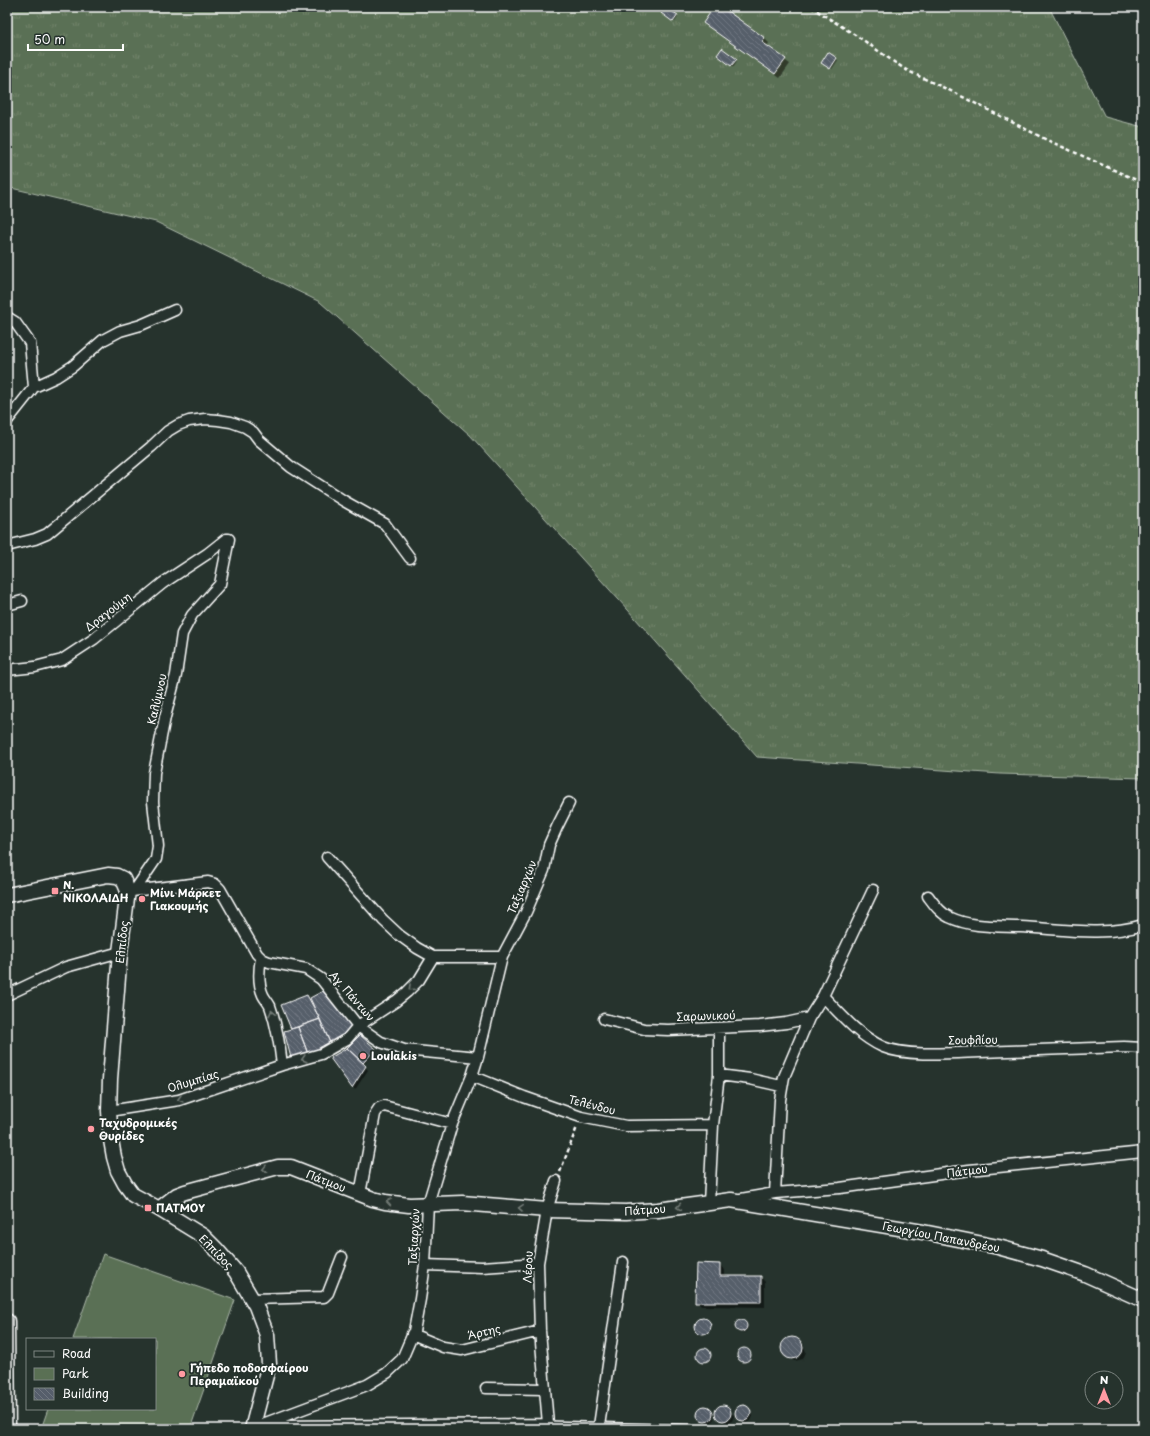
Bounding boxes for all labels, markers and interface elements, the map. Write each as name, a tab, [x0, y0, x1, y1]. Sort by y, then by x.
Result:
scale bar	[28, 26, 123, 52]
text: 50 m	[34, 30, 65, 48]
street label: Δραγούμη	[81, 588, 135, 635]
street label: Καλύμνου	[142, 672, 171, 726]
street label: Ταξιαρχών	[503, 857, 541, 917]
place label: Ν. ΝΙΚΟΛΑΙΔΗ	[63, 876, 129, 906]
place label: Μίνι Μάρκετ Γιακουμής	[150, 884, 221, 914]
marker: Ν. ΝΙΚΟΛΑΙΔΗ	[50, 886, 60, 896]
marker: Μίνι Μάρκετ Γιακουμής	[137, 894, 147, 904]
street label: Ελπίδος	[111, 919, 132, 964]
street label: Αγ. Πάντων	[326, 967, 379, 1025]
one-way arrow	[408, 983, 416, 991]
street label: Σαρωνικού	[676, 1006, 736, 1025]
one-way arrow	[268, 1010, 276, 1016]
street label: Σουφλίου	[948, 1031, 998, 1048]
place label: Loulakis	[371, 1047, 417, 1064]
marker: Loulakis	[358, 1051, 368, 1061]
one-way arrow	[300, 1054, 307, 1063]
street label: Ολυμπίας	[165, 1065, 221, 1096]
street label: Τελένδου	[567, 1090, 618, 1119]
one-way arrow	[177, 1094, 184, 1103]
place label: Ταχυδρομικές Θυρίδες	[99, 1114, 177, 1144]
marker: Ταχυδρομικές Θυρίδες	[86, 1124, 96, 1134]
street label: Πάτμου	[945, 1160, 989, 1181]
one-way arrow	[262, 1165, 269, 1173]
street label: Πάτμου	[304, 1165, 349, 1196]
place label: ΠΑΤΜΟΥ	[156, 1199, 205, 1216]
one-way arrow	[386, 1199, 392, 1207]
street label: Πάτμου	[624, 1200, 666, 1219]
one-way arrow	[676, 1202, 682, 1211]
marker: ΠΑΤΜΟΥ	[143, 1203, 153, 1213]
one-way arrow	[518, 1203, 524, 1212]
street label: Ταξιαρχών	[404, 1208, 423, 1266]
street label: Γεωργίου Παπανδρέου	[881, 1217, 1001, 1256]
street label: Ελπίδος	[195, 1230, 238, 1273]
street label: Λέρου	[518, 1250, 537, 1284]
street label: Άρτης	[466, 1319, 502, 1344]
legend	[26, 1338, 156, 1410]
text: Road	[62, 1344, 91, 1362]
place label: Γήπεδο ποδοσφαίρου Περαμαϊκού	[190, 1359, 309, 1389]
text: Park	[62, 1364, 89, 1382]
marker: Γήπεδο ποδοσφαίρου Περαμαϊκού	[177, 1369, 187, 1379]
north arrow	[1084, 1370, 1124, 1410]
text: N	[1100, 1371, 1109, 1388]
text: Building	[62, 1384, 109, 1402]

